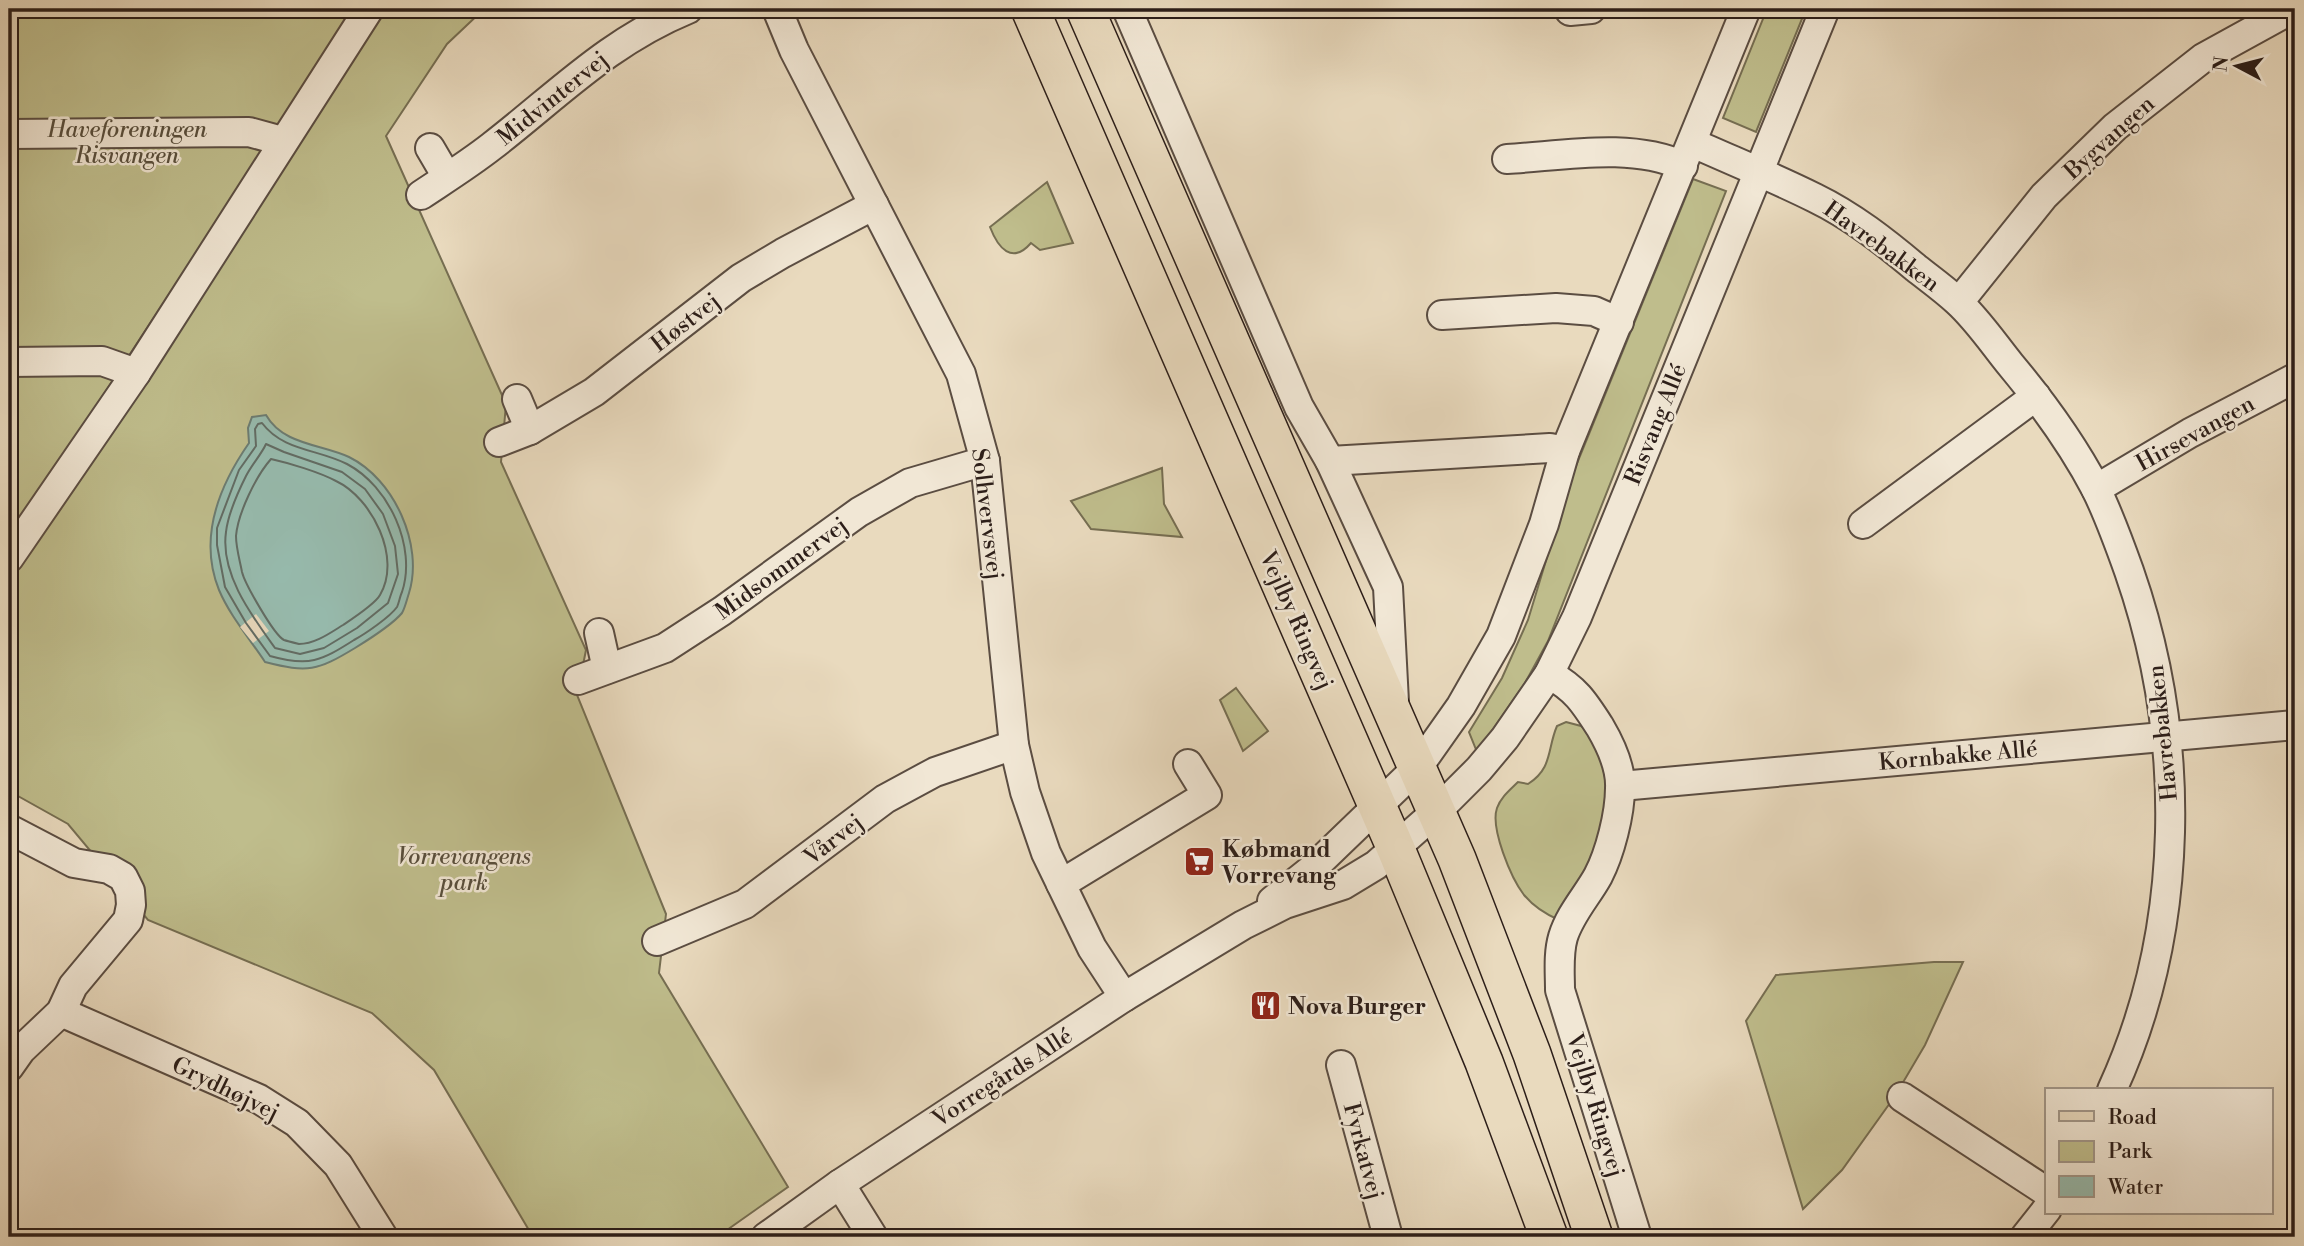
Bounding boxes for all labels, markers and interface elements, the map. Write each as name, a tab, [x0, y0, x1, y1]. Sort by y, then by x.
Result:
north arrow	[2202, 32, 2272, 102]
street label: Midvintervej	[491, 46, 614, 152]
text: N	[2208, 55, 2234, 73]
street label: Bygvangen	[2058, 90, 2161, 186]
park label: Haveforeningen Risvangen	[46, 116, 208, 170]
street label: Havrebakken	[1818, 195, 1945, 298]
street label: Høstvej	[645, 287, 726, 358]
street label: Risvang Allé	[1619, 360, 1693, 489]
street label: Hirsevangen	[2131, 390, 2260, 478]
street label: Solhvervsvej	[965, 447, 1009, 581]
street label: Midsommervej	[710, 511, 853, 626]
street label: Vejlby Ringvej	[1253, 546, 1339, 694]
street label: Havrebakken	[2142, 663, 2184, 802]
street label: Kornbakke Allé	[1877, 735, 2039, 777]
street label: Vårvej	[798, 808, 869, 872]
place label: Købmand Vorrevang	[1221, 836, 1337, 890]
park label: Vorrevangens park	[397, 843, 531, 897]
supermarket icon: Købmand Vorrevang	[1182, 845, 1216, 879]
restaurant icon: Nova Burger	[1248, 989, 1282, 1023]
place label: Nova Burger	[1288, 993, 1426, 1021]
street label: Vorregårds Allé	[926, 1022, 1078, 1134]
street label: Vejlby Ringvej	[1560, 1029, 1630, 1180]
street label: Grydhøjvej	[167, 1051, 284, 1127]
legend	[2045, 1088, 2272, 1214]
street label: Fyrkatvej	[1337, 1100, 1389, 1203]
text: Road	[2108, 1105, 2157, 1131]
text: Park	[2108, 1139, 2153, 1165]
text: Water	[2107, 1175, 2163, 1201]

